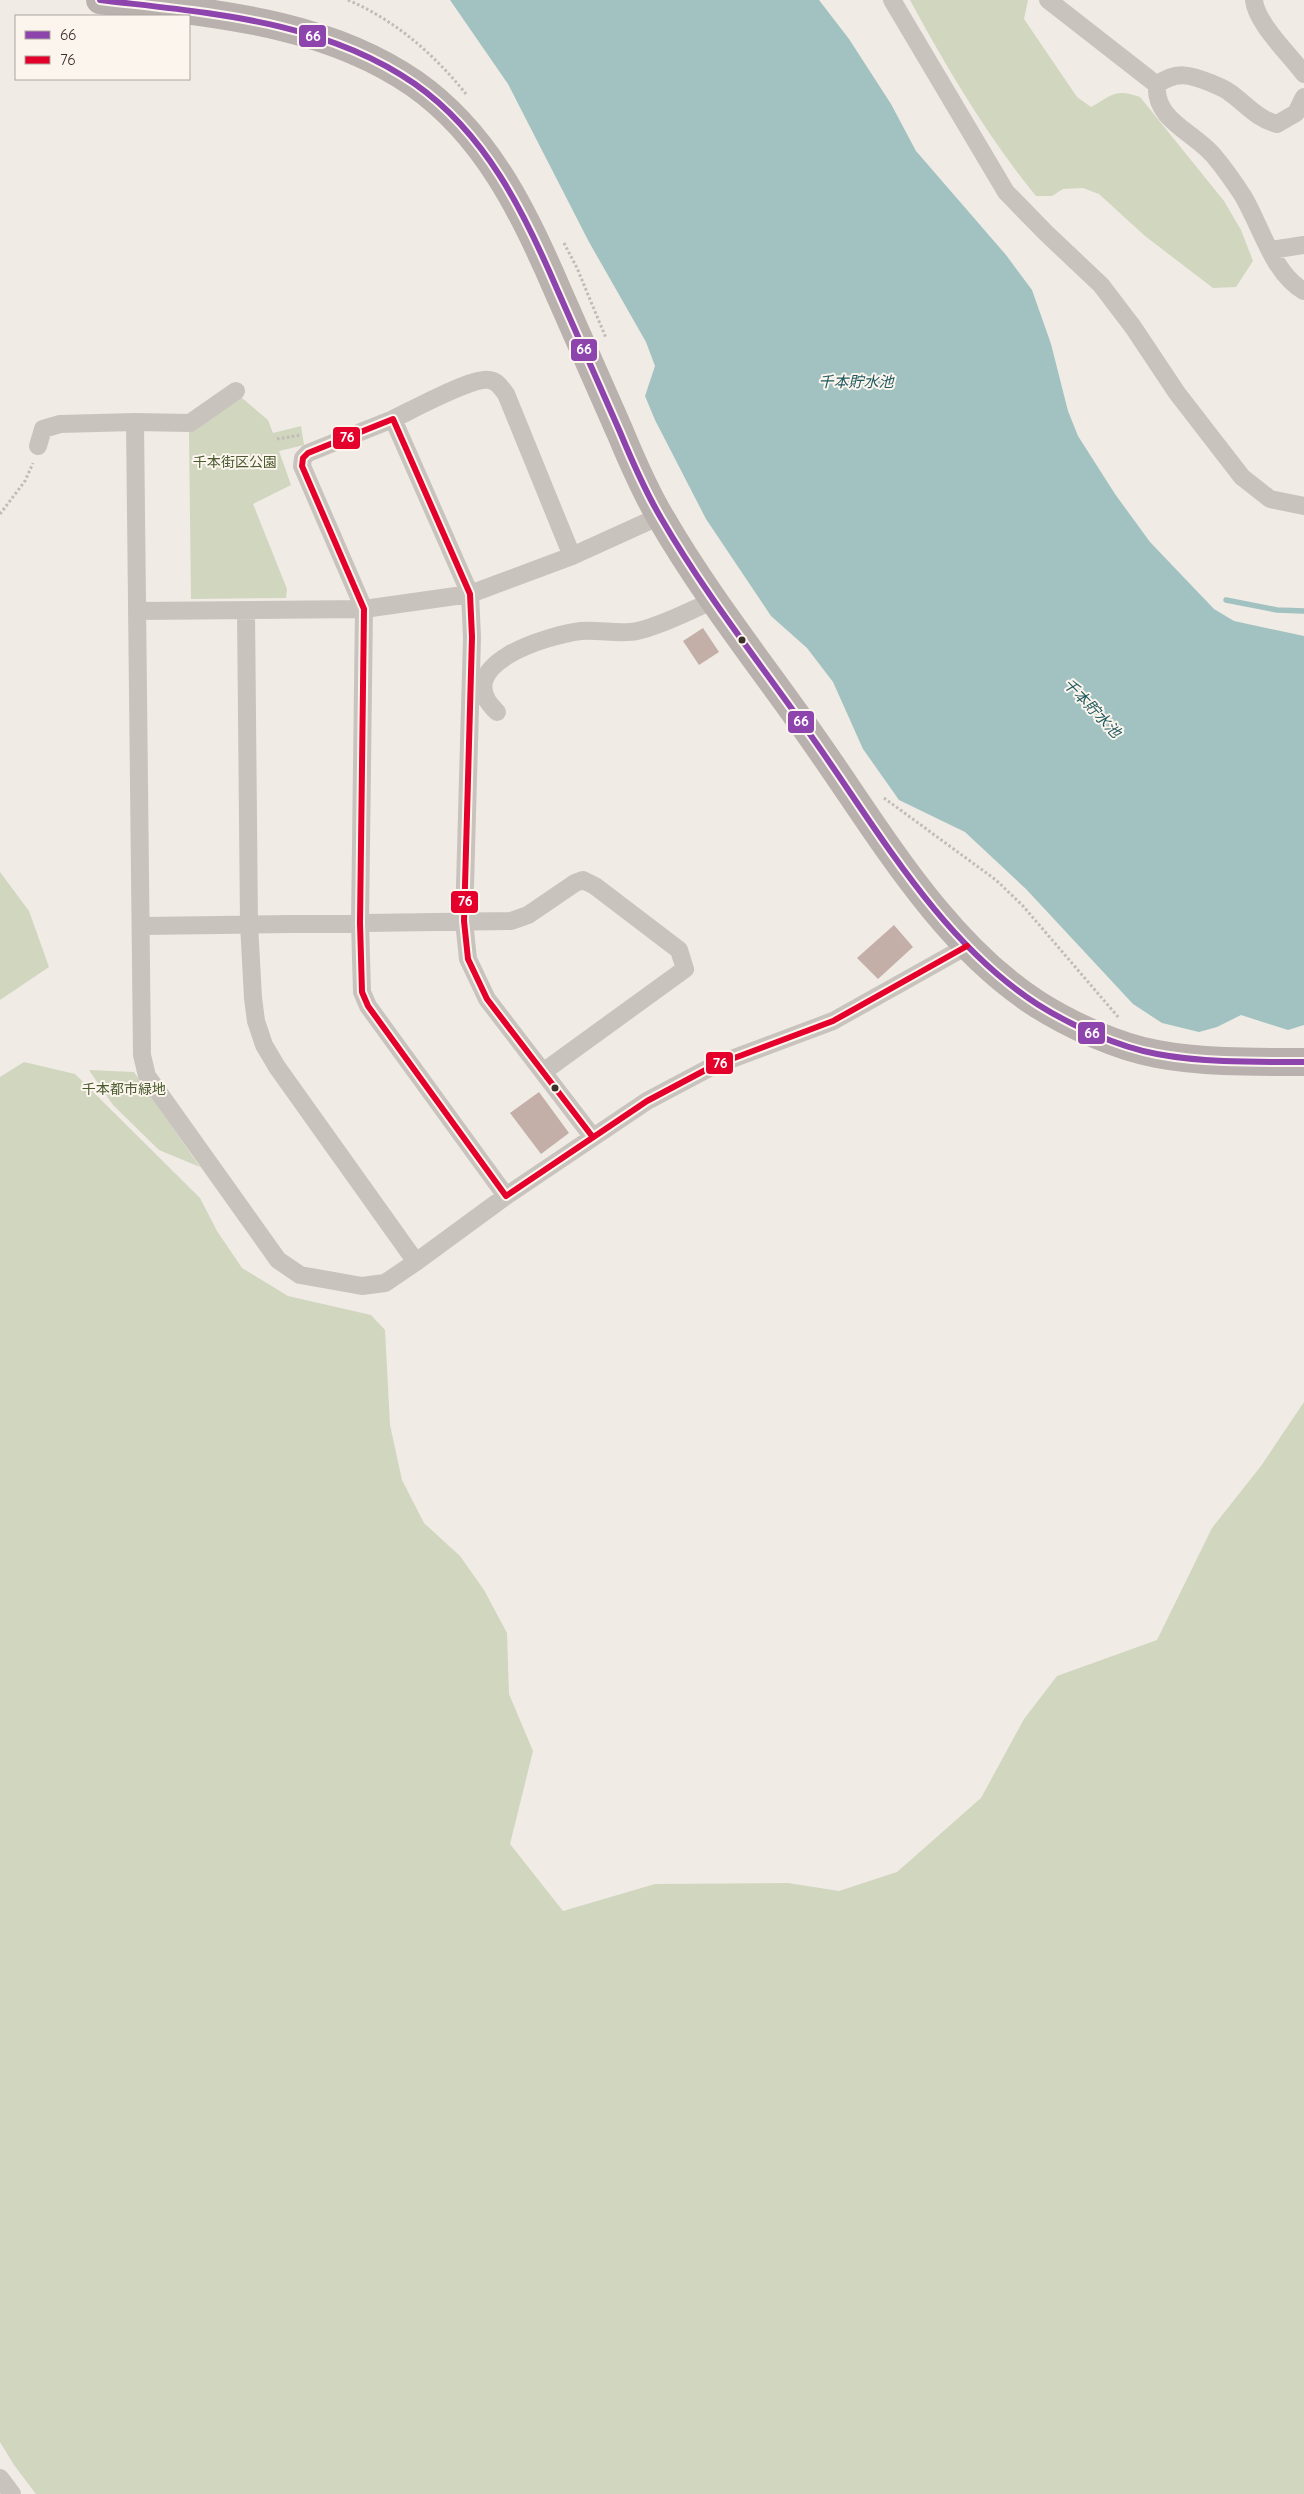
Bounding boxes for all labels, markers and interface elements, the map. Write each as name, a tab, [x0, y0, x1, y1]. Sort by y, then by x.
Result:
legend	[15, 15, 190, 80]
line badge: 66	[298, 24, 327, 48]
text: 66	[60, 25, 76, 44]
text: 66	[305, 27, 321, 45]
text: 76	[60, 50, 75, 69]
line badge: 66	[570, 338, 598, 362]
text: 66	[576, 340, 592, 358]
water label: 千本貯水池	[818, 372, 895, 391]
line badge: 76	[332, 426, 361, 450]
text: 76	[339, 428, 355, 446]
park label: 千本街区公園	[193, 453, 277, 471]
unlabelled marker	[737, 635, 747, 645]
water label: 千本貯水池	[1059, 674, 1127, 743]
line badge: 66	[787, 710, 815, 734]
text: 66	[793, 712, 809, 730]
line badge: 76	[450, 890, 479, 914]
text: 76	[457, 892, 473, 910]
line badge: 66	[1077, 1021, 1106, 1045]
text: 66	[1084, 1024, 1100, 1042]
line badge: 76	[705, 1051, 734, 1075]
text: 76	[712, 1054, 728, 1072]
park label: 千本都市緑地	[82, 1080, 166, 1098]
unlabelled marker	[550, 1083, 560, 1093]

